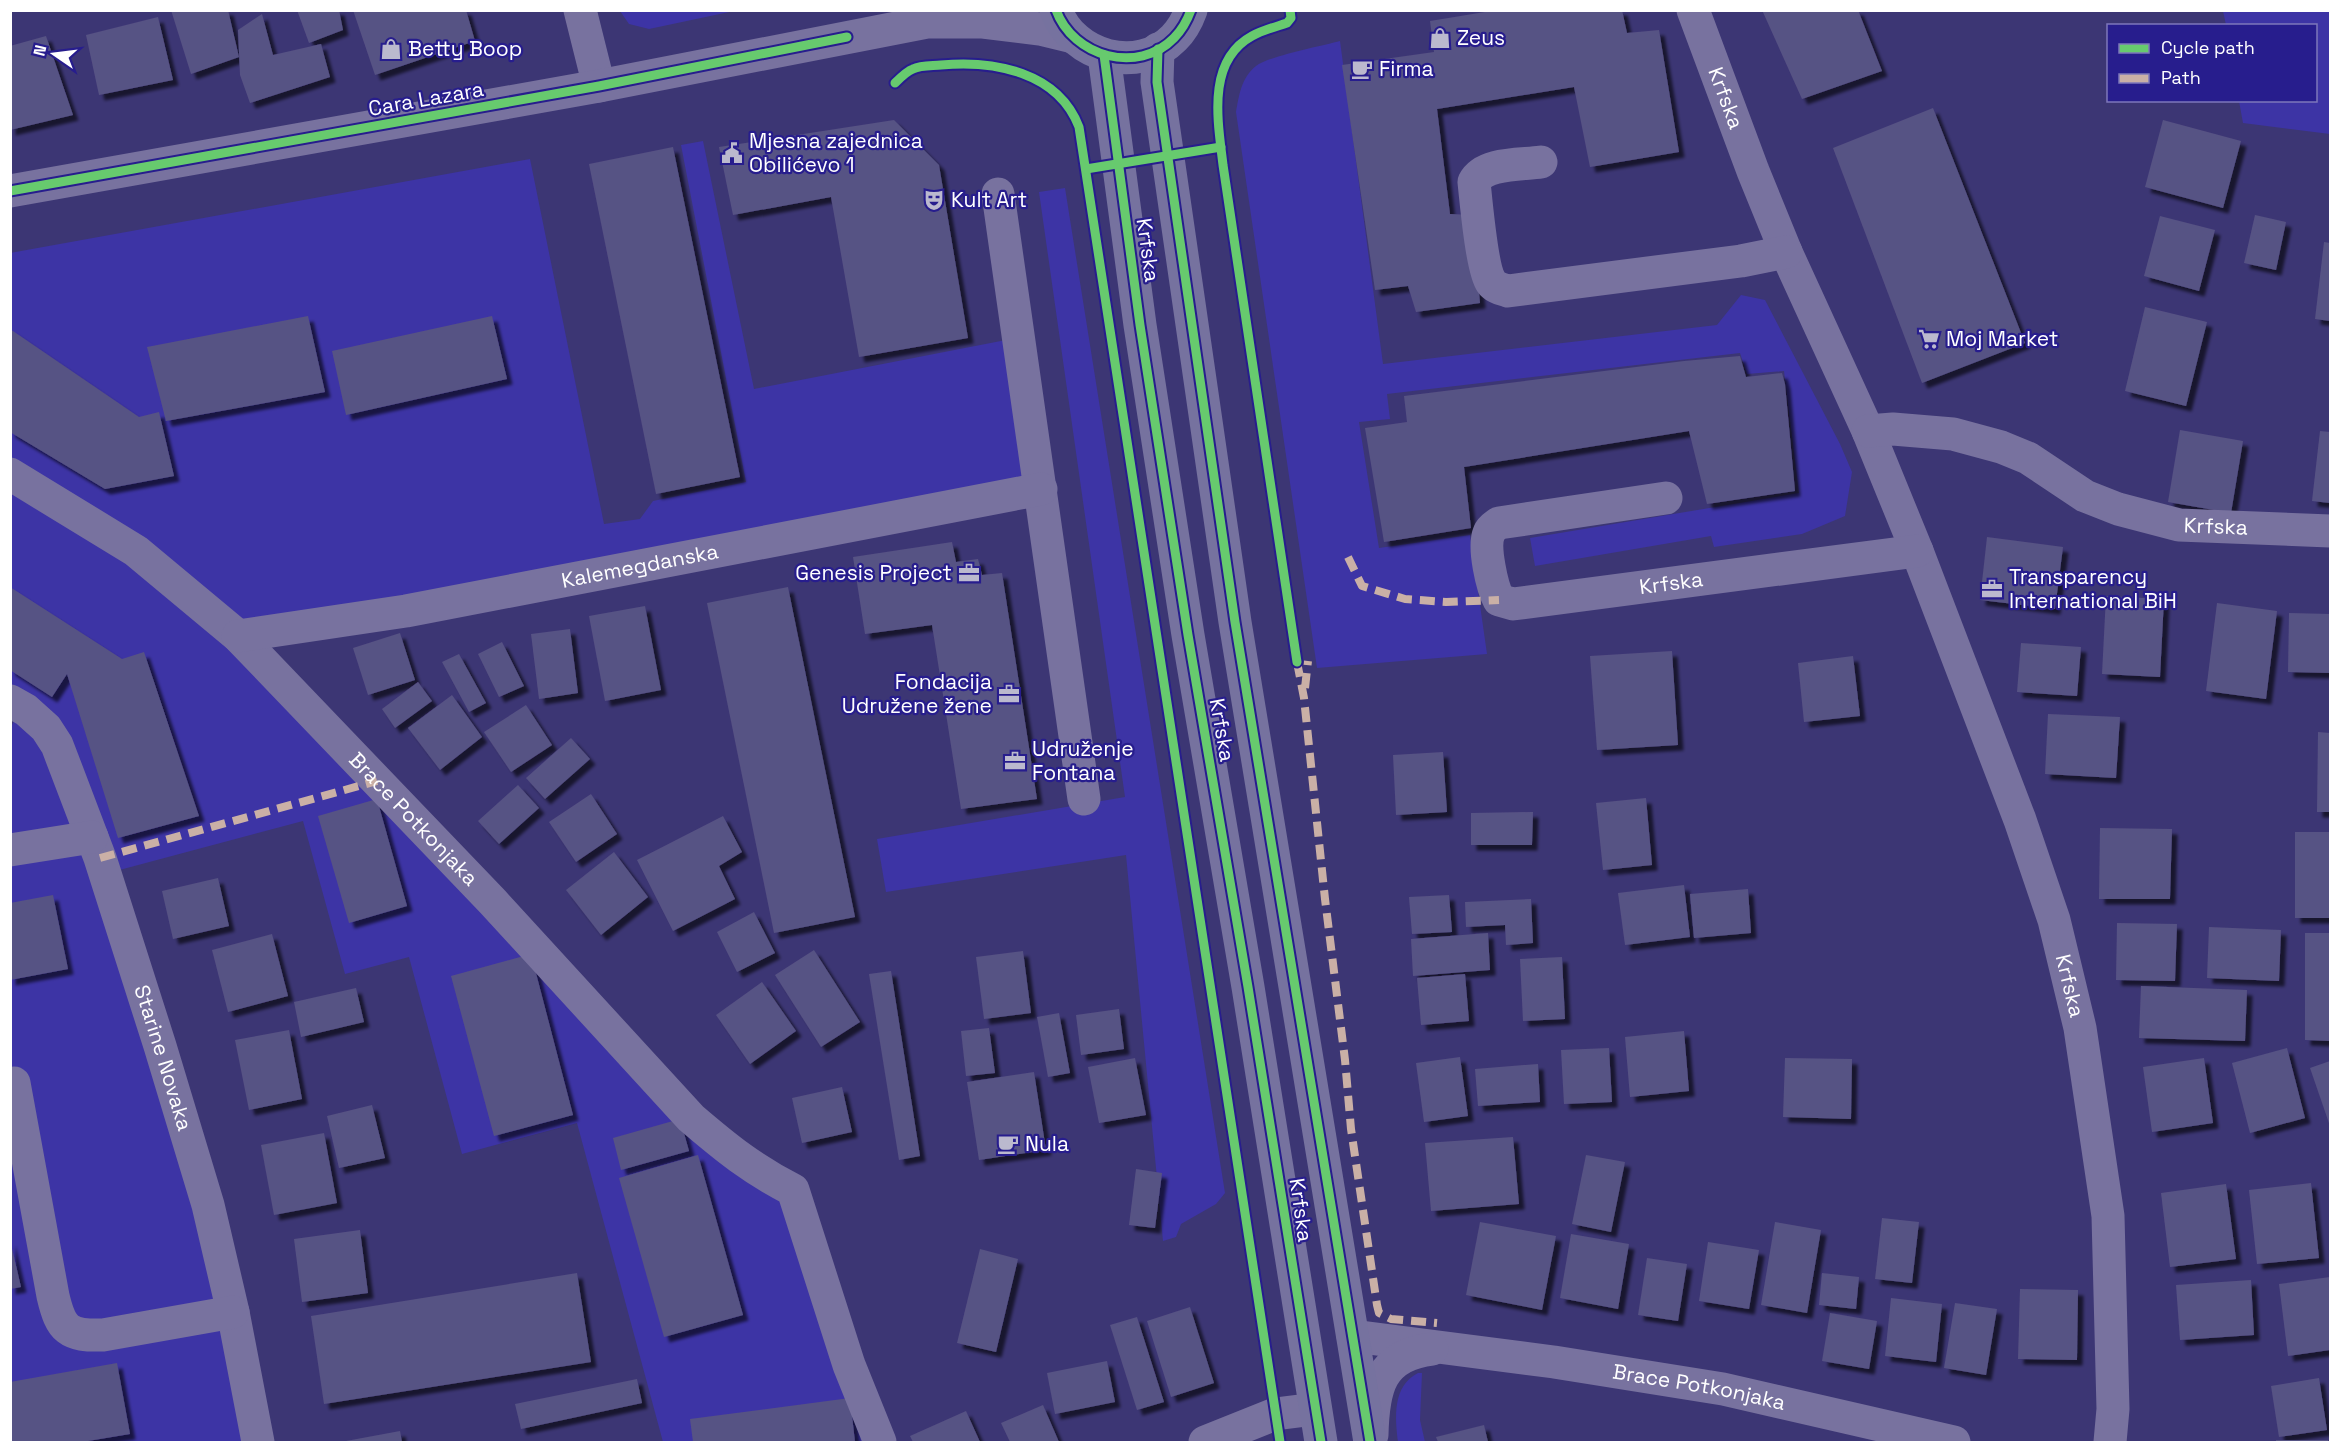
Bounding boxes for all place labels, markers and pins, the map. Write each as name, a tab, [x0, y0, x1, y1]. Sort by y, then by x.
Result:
place label: Zeus	[1457, 24, 1505, 51]
shop icon: Zeus	[1428, 26, 1452, 50]
place label: Betty Boop	[408, 35, 522, 62]
shop icon: Betty Boop	[379, 37, 403, 61]
place label: Firma	[1379, 55, 1434, 82]
cafe icon: Firma	[1350, 57, 1374, 81]
place label: Mjesna zajednica Obilićevo 1	[749, 127, 923, 178]
public building icon: Mjesna zajednica Obilićevo 1	[720, 141, 744, 165]
place label: Kult Art	[951, 186, 1027, 213]
theatre icon: Kult Art	[922, 188, 946, 212]
place label: Moj Market	[1946, 325, 2058, 352]
supermarket icon: Moj Market	[1917, 327, 1941, 351]
place label: Genesis Project	[795, 559, 952, 586]
office icon: Genesis Project	[957, 561, 981, 585]
place label: Transparency International BiH	[2009, 563, 2177, 614]
office icon: Transparency International BiH	[1980, 577, 2004, 601]
place label: Fondacija Udružene žene	[842, 668, 992, 719]
office icon: Fondacija Udružene žene	[997, 682, 1021, 706]
place label: Udruženje Fontana	[1032, 735, 1134, 786]
office icon: Udruženje Fontana	[1003, 749, 1027, 773]
place label: Nula	[1025, 1130, 1069, 1157]
cafe icon: Nula	[996, 1132, 1020, 1156]

